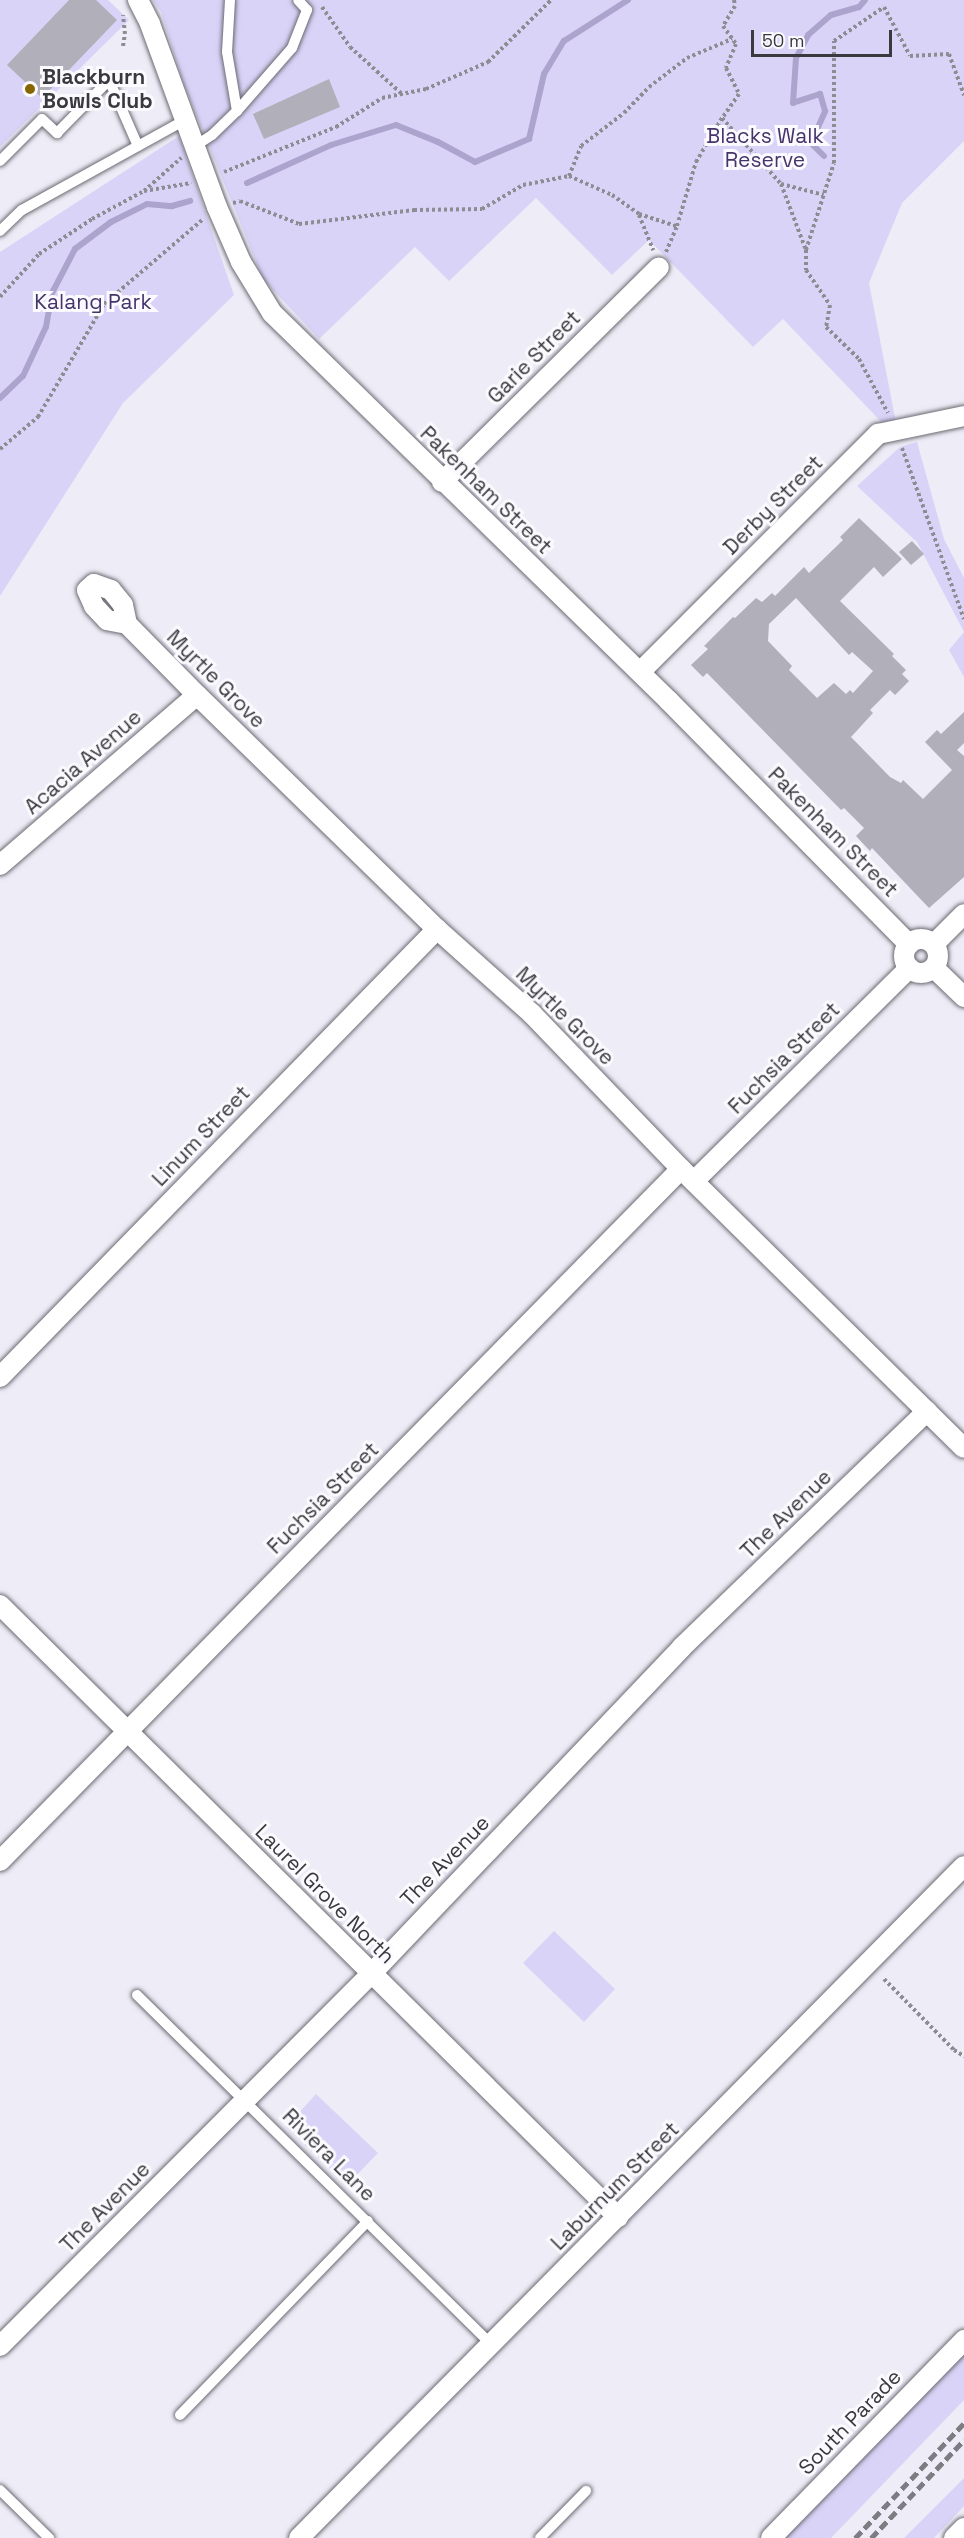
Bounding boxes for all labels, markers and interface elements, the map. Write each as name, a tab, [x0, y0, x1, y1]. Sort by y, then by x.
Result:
scale bar	[754, 18, 895, 56]
text: 50 m	[762, 29, 804, 52]
place label: Blackburn Bowls Club	[42, 64, 153, 114]
marker: Blackburn Bowls Club	[23, 82, 37, 96]
park label: Blacks Walk Reserve	[706, 123, 824, 173]
park label: Kalang Park	[34, 289, 152, 315]
street label: Garie Street	[482, 305, 586, 409]
street label: Pakenham Street	[415, 421, 557, 559]
street label: Derby Street	[718, 450, 828, 560]
street label: Myrtle Grove	[162, 625, 270, 733]
street label: Acacia Avenue	[19, 704, 147, 820]
street label: Pakenham Street	[763, 762, 903, 902]
street label: Myrtle Grove	[511, 962, 619, 1070]
street label: Fuchsia Street	[723, 997, 845, 1119]
street label: Linum Street	[147, 1081, 255, 1191]
street label: Fuchsia Street	[262, 1437, 384, 1559]
street label: The Avenue	[735, 1464, 837, 1564]
street label: The Avenue	[395, 1810, 495, 1912]
street label: Laurel Grove North	[250, 1819, 400, 1969]
street label: Riviera Lane	[277, 2103, 381, 2207]
street label: Laburnum Street	[546, 2117, 684, 2255]
street label: The Avenue	[55, 2157, 155, 2257]
street label: South Parade	[794, 2364, 906, 2480]

